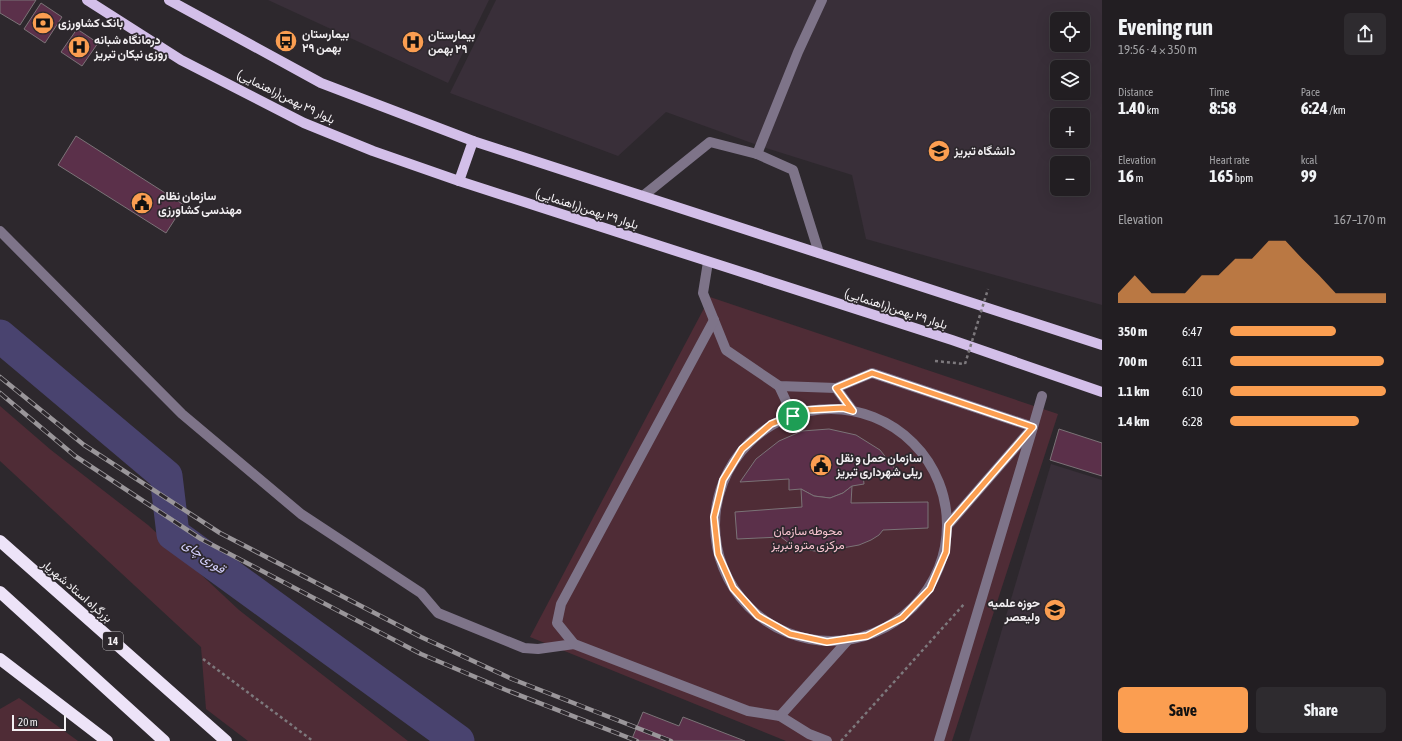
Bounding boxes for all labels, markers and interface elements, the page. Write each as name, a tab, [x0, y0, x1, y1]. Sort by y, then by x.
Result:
bank icon: بانک کشاورزی	[30, 10, 56, 36]
map controls	[1050, 12, 1090, 196]
button: locate	[1050, 12, 1090, 52]
button: share	[1344, 13, 1386, 55]
text: Evening run	[1118, 14, 1213, 40]
place label: بانک کشاورزی	[58, 16, 124, 31]
place label: بیمارستان ۲۹ بهمن	[302, 27, 350, 56]
bus stop icon: بیمارستان ۲۹ بهمن	[273, 28, 299, 54]
place label: بیمارستان ٢٩ بهمن	[428, 28, 476, 57]
hospital icon: بیمارستان ٢٩ بهمن	[400, 29, 426, 55]
place label: درمانگاه شبانه روزی نیکان تبریز	[93, 33, 167, 62]
hospital icon: درمانگاه شبانه روزی نیکان تبریز	[66, 34, 92, 60]
text: 19:56 · 4 × 350 m	[1118, 42, 1197, 57]
button: layers	[1050, 60, 1090, 100]
street label: بلوار ٢٩ بهمن(راهنمایی)	[234, 67, 337, 128]
text: Distance	[1118, 86, 1153, 98]
text: Time	[1209, 86, 1229, 98]
text: Pace	[1301, 86, 1320, 98]
text: 1.40	[1118, 98, 1145, 118]
text: 8:58	[1209, 98, 1236, 118]
text: 6:24	[1301, 98, 1328, 118]
text: km	[1145, 104, 1159, 116]
text: /km	[1328, 104, 1346, 116]
button: +	[1050, 108, 1090, 148]
school or university icon: دانشگاه تبریز	[926, 138, 952, 164]
place label: دانشگاه تبریز	[953, 144, 1015, 159]
text: Elevation	[1118, 154, 1156, 166]
text: Heart rate	[1209, 154, 1250, 166]
text: kcal	[1301, 154, 1317, 166]
button: −	[1050, 156, 1090, 196]
text: 16	[1118, 166, 1134, 186]
text: 165	[1209, 166, 1233, 186]
text: 99	[1301, 166, 1317, 186]
text: m	[1134, 172, 1143, 184]
text: bpm	[1233, 172, 1253, 184]
street label: بلوار ٢٩ بهمن(راهنمایی)	[533, 186, 640, 233]
place label: سازمان نظام مهندسی کشاورزی	[158, 189, 242, 218]
public building icon: سازمان نظام مهندسی کشاورزی	[129, 190, 155, 216]
text: Elevation	[1118, 212, 1163, 227]
text: 167–170 m	[1334, 212, 1386, 227]
street label: بلوار ٢٩ بهمن(راهنمایی)	[842, 286, 949, 333]
text: 350 m	[1118, 324, 1147, 339]
text: 6:47	[1182, 324, 1203, 339]
text: 700 m	[1118, 354, 1147, 369]
text: 6:11	[1182, 354, 1203, 369]
text: 1.1 km	[1118, 384, 1149, 399]
text: 6:10	[1182, 384, 1203, 399]
pin	[776, 399, 810, 433]
icon: arrive	[782, 405, 804, 427]
text: 1.4 km	[1118, 414, 1149, 429]
text: 6:28	[1182, 414, 1203, 429]
place label: سازمان حمل و نقل ریلی شهرداری تبریز	[835, 451, 922, 480]
public building icon: سازمان حمل و نقل ریلی شهرداری تبریز	[808, 452, 834, 478]
park label: محوطه سازمان مرکزی مترو تبریز	[770, 524, 845, 553]
water label: قوری چای	[179, 536, 229, 579]
street label: بزرگراه استاد شهریار	[38, 556, 115, 626]
place label: حوزه علمیه ولیعصر	[988, 596, 1040, 625]
school or university icon: حوزه علمیه ولیعصر	[1042, 597, 1068, 623]
road number: 14	[103, 632, 123, 650]
button: Save	[1118, 687, 1248, 733]
button: Share	[1256, 687, 1386, 733]
scale bar	[12, 713, 66, 732]
text: 20 m	[18, 716, 38, 728]

